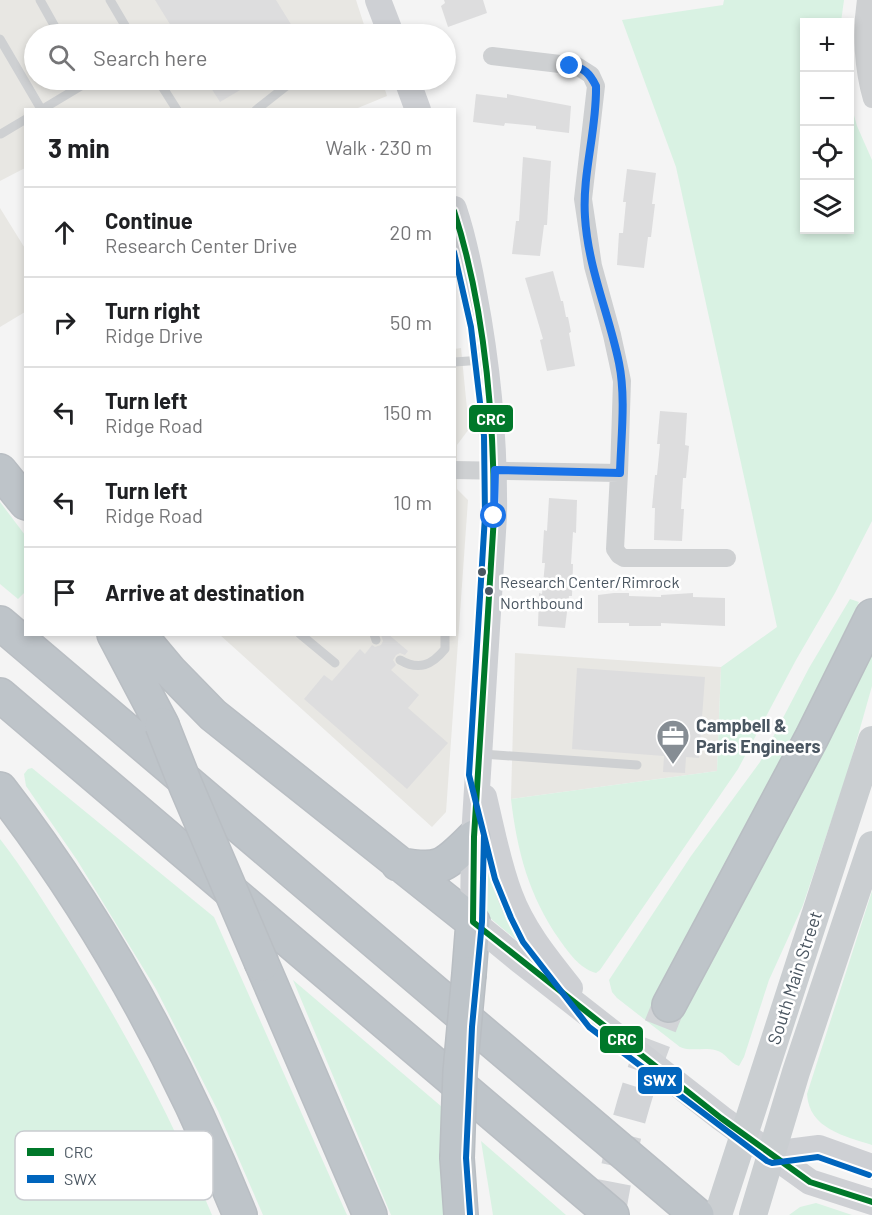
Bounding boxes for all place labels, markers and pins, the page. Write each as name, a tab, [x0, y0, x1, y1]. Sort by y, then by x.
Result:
unlabelled marker	[476, 566, 488, 578]
place label: Research Center/Rimrock Northbound	[500, 572, 679, 612]
marker: Research Center/Rimrock Northbound	[483, 585, 495, 597]
place label: Campbell & Paris Engineers	[696, 714, 820, 757]
office icon: Campbell & Paris Engineers	[655, 718, 691, 765]

